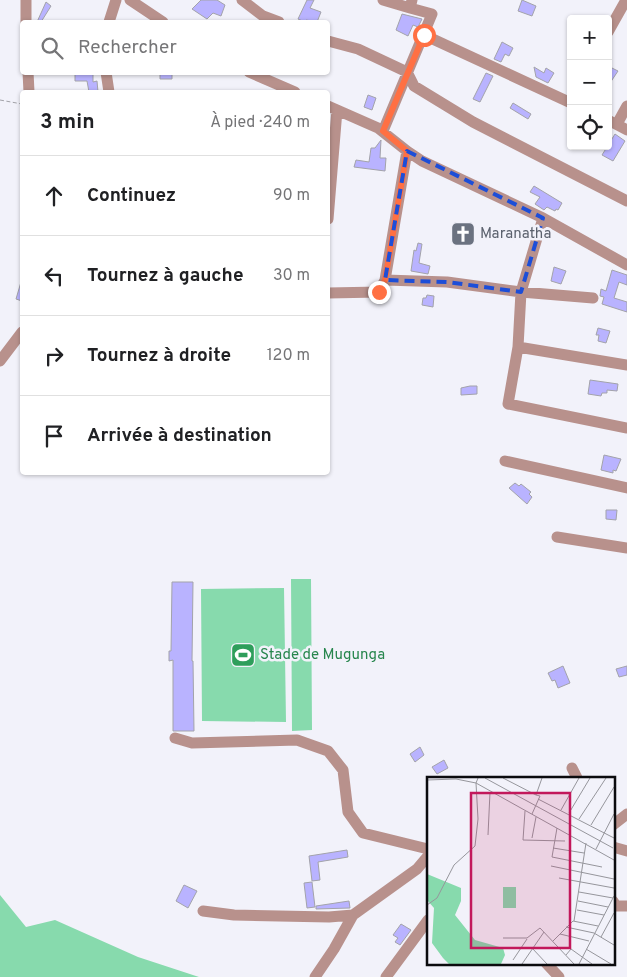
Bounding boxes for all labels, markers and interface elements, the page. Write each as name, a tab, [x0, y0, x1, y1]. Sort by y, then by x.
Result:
map controls	[567, 15, 612, 150]
button: +	[567, 15, 612, 60]
search box	[20, 20, 330, 75]
route start	[413, 24, 436, 47]
icon: search	[38, 34, 66, 62]
text: Rechercher	[78, 36, 177, 60]
button: −	[567, 60, 612, 105]
button: locate	[567, 105, 612, 150]
text: 3 min	[40, 109, 95, 136]
text: À pied · 240 m	[210, 113, 310, 133]
icon: ahead	[40, 182, 68, 210]
text: Continuez	[87, 184, 176, 208]
text: 90 m	[273, 186, 310, 206]
church icon: Maranatha	[450, 221, 476, 247]
place label: Maranatha	[480, 225, 551, 244]
icon: left	[40, 262, 68, 290]
text: Tournez à gauche	[87, 264, 244, 288]
text: 30 m	[273, 266, 310, 286]
route end	[368, 281, 391, 304]
icon: right	[40, 342, 68, 370]
text: Tournez à droite	[87, 344, 231, 368]
text: 120 m	[267, 346, 310, 366]
icon: arrive	[40, 422, 68, 450]
text: Arrivée à destination	[87, 424, 272, 448]
sports icon: Stade de Mugunga	[230, 642, 256, 668]
place label: Stade de Mugunga	[260, 646, 385, 665]
inset map	[427, 777, 614, 964]

